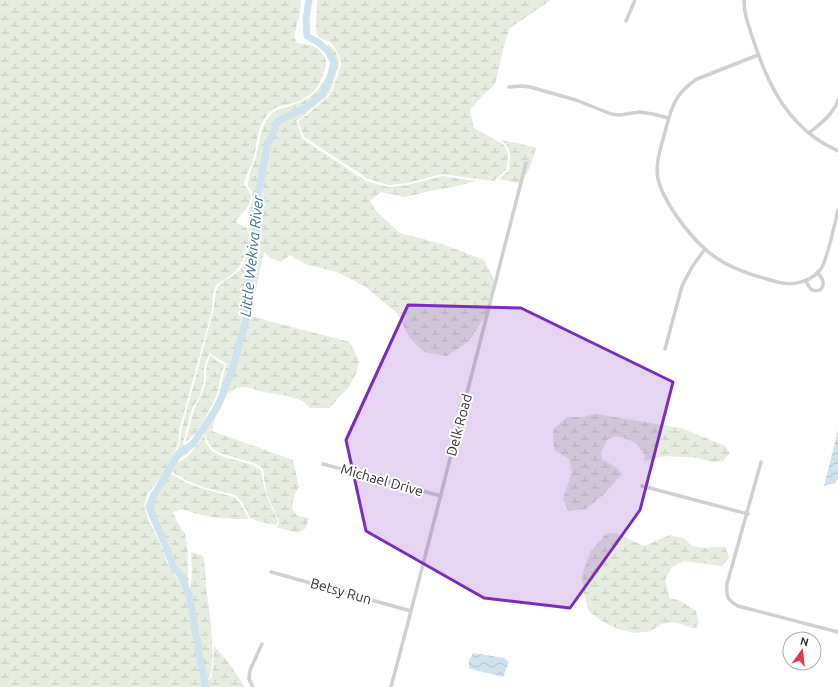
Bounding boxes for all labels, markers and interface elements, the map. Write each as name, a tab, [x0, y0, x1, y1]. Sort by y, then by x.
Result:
water label: Little Wekiva River	[237, 193, 266, 318]
street label: Delk Road	[443, 392, 475, 458]
street label: Michael Drive	[339, 461, 425, 499]
street label: Betsy Run	[309, 575, 373, 607]
north arrow	[782, 631, 822, 671]
text: N	[799, 634, 810, 648]

